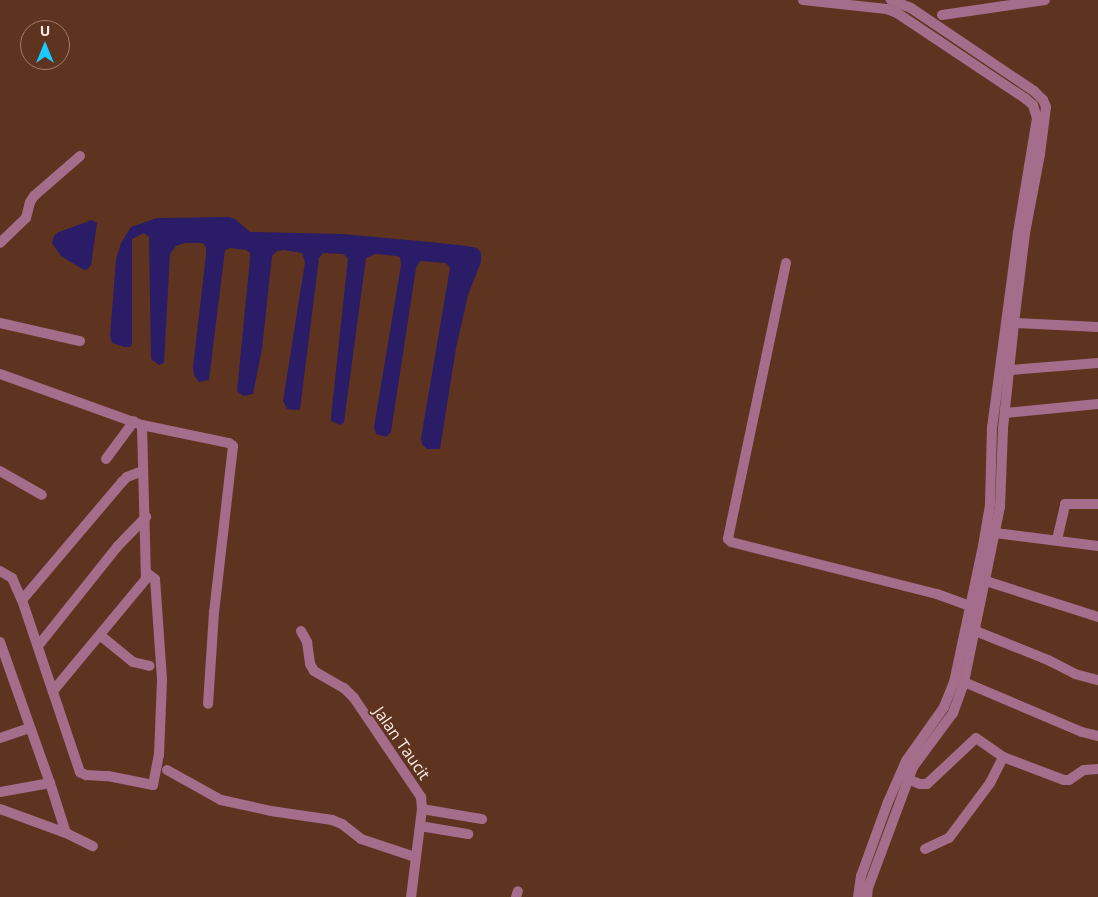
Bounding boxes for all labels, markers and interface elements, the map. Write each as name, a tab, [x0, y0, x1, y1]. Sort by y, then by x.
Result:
north arrow	[20, 20, 70, 70]
text: U	[40, 21, 50, 40]
street label: Jalan Taucit	[370, 703, 434, 783]

